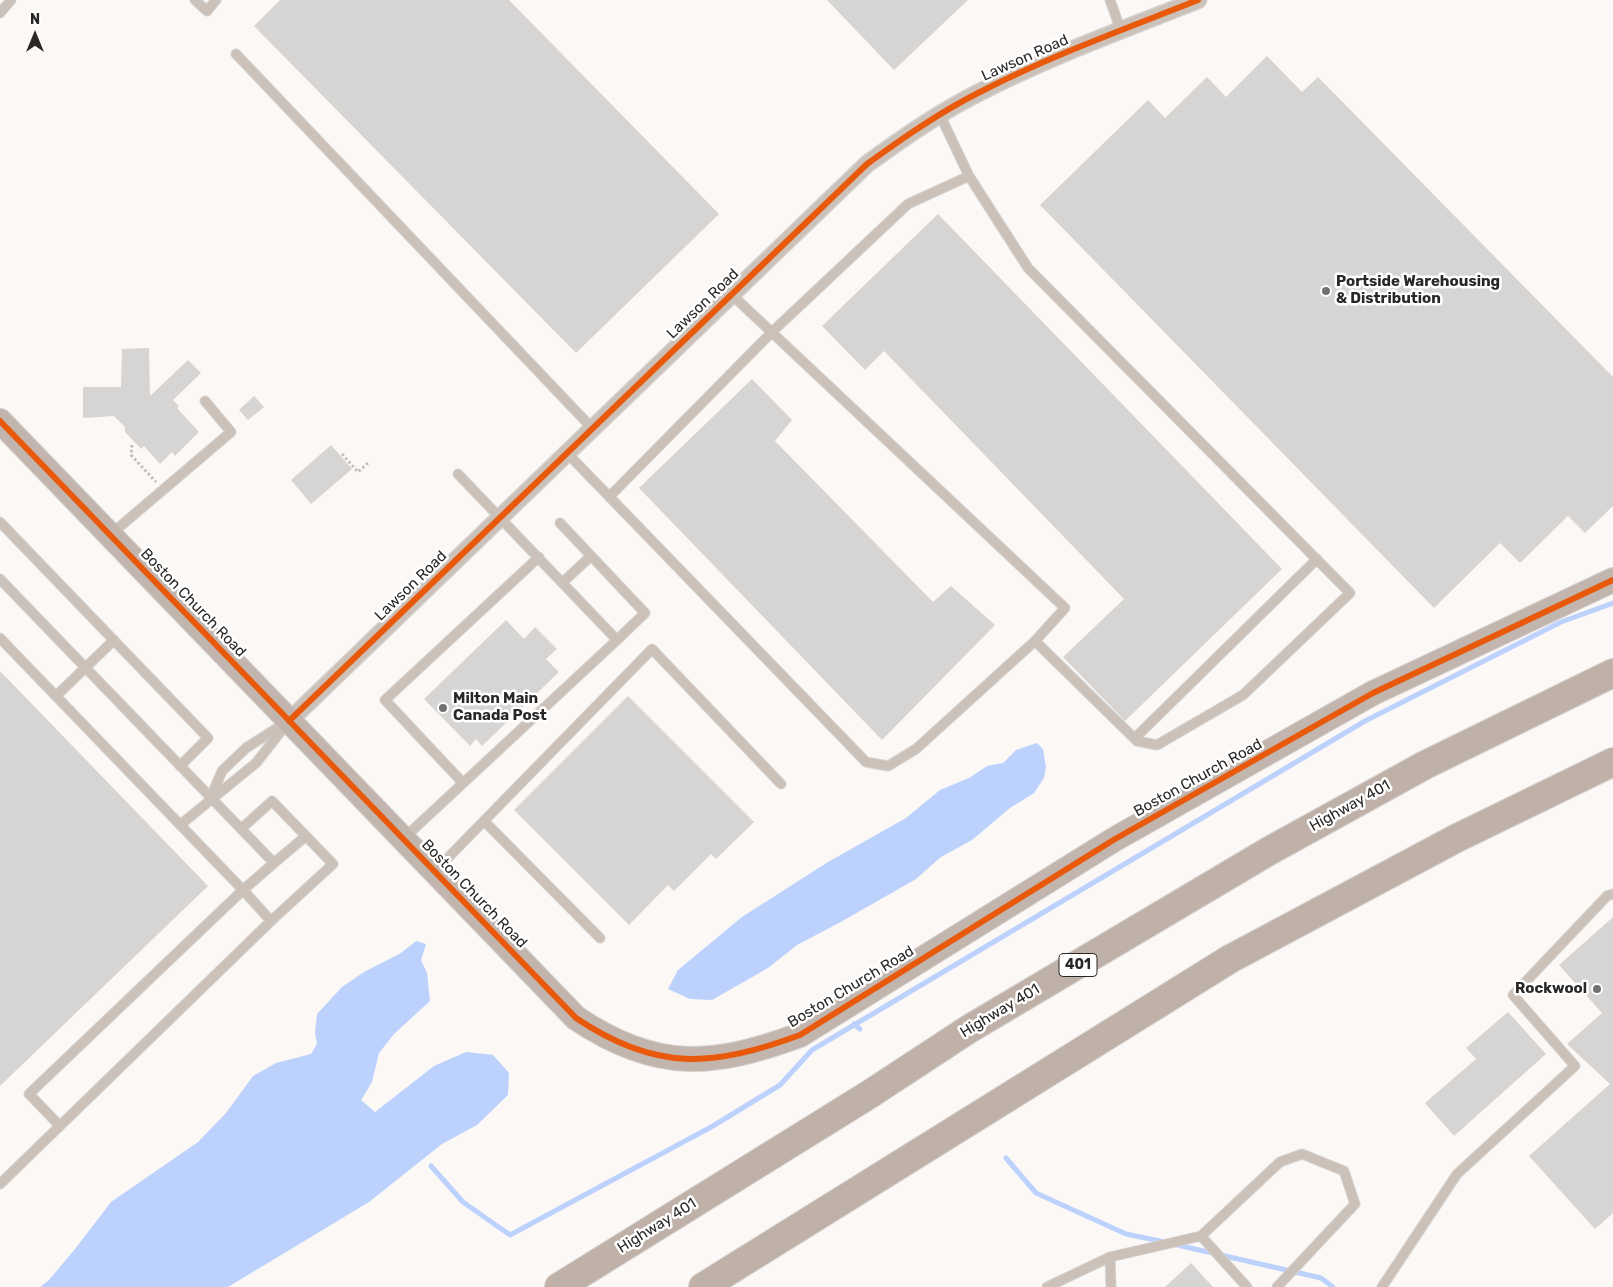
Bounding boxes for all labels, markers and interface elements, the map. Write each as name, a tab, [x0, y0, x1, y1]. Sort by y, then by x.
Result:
north arrow	[10, 10, 60, 60]
text: N	[30, 11, 40, 28]
street label: Lawson Road	[979, 31, 1071, 85]
street label: Lawson Road	[663, 265, 743, 343]
place label: Portside Warehousing & Distribution	[1336, 273, 1500, 308]
marker: Portside Warehousing & Distribution	[1320, 285, 1332, 297]
street label: Boston Church Road	[137, 545, 249, 661]
street label: Lawson Road	[371, 547, 451, 625]
place label: Milton Main Canada Post	[453, 690, 547, 725]
marker: Milton Main Canada Post	[437, 702, 449, 714]
street label: Boston Church Road	[1131, 735, 1265, 821]
street label: Highway 401	[1307, 776, 1393, 836]
street label: Boston Church Road	[418, 836, 530, 952]
street label: Boston Church Road	[785, 942, 917, 1032]
road number: 401	[1059, 954, 1097, 976]
street label: Highway 401	[957, 980, 1043, 1042]
place label: Rockwool	[1515, 980, 1587, 998]
marker: Rockwool	[1591, 983, 1603, 995]
street label: Highway 401	[614, 1195, 700, 1257]

